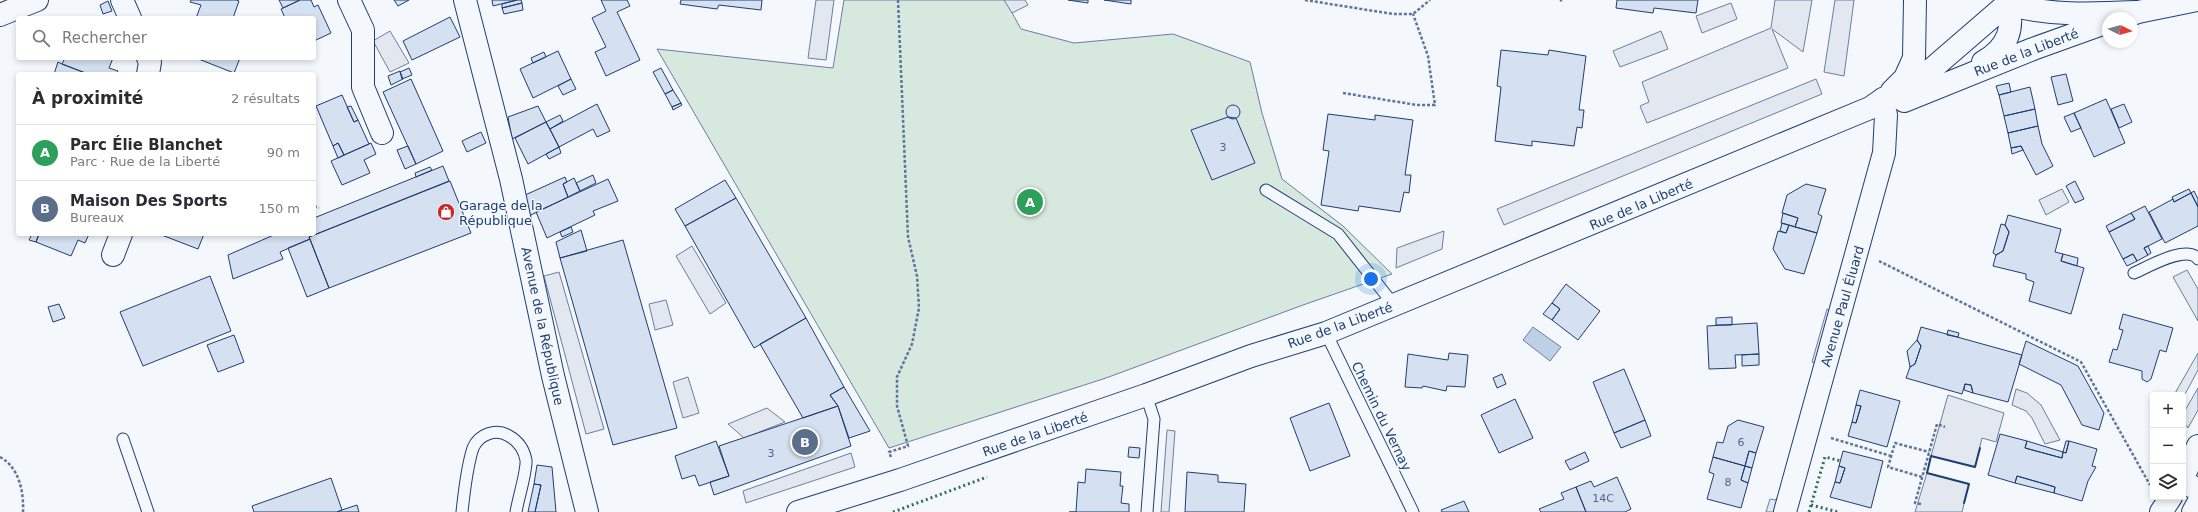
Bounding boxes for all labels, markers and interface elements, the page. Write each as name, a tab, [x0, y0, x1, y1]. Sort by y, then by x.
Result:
north arrow	[2102, 12, 2138, 48]
search box	[16, 16, 316, 60]
street label: Rue de la Liberté	[1972, 26, 2080, 79]
icon: search	[30, 27, 52, 49]
text: Rechercher	[62, 29, 147, 47]
text: À proximité	[32, 88, 143, 108]
text: 2 résultats	[231, 91, 300, 106]
text: Parc Élie Blanchet	[70, 136, 222, 154]
house number: 3	[1220, 141, 1227, 154]
text: A	[40, 145, 50, 160]
text: 90 m	[267, 145, 300, 160]
text: Parc · Rue de la Liberté	[70, 154, 220, 169]
street label: Rue de la Liberté	[1587, 176, 1695, 233]
pin: A	[1017, 187, 1043, 217]
text: Maison Des Sports	[70, 192, 227, 210]
place label: Garage de la République	[459, 198, 543, 228]
text: B	[40, 201, 50, 216]
text: 150 m	[258, 201, 300, 216]
shop icon: Garage de la République	[436, 202, 456, 222]
text: Bureaux	[70, 210, 124, 225]
street label: Avenue Paul Éluard	[1818, 244, 1867, 368]
street label: Avenue de la République	[518, 246, 567, 407]
your location	[1361, 269, 1381, 289]
street label: Rue de la Liberté	[1286, 300, 1395, 351]
street label: Chemin du Vernay	[1349, 359, 1415, 473]
map controls	[2150, 392, 2186, 500]
button: +	[2150, 392, 2186, 428]
street label: Rue de la Liberté	[980, 409, 1090, 460]
pin: B	[792, 427, 818, 457]
button: −	[2150, 428, 2186, 464]
house number: 6	[1738, 436, 1745, 449]
house number: 3	[768, 447, 775, 460]
button: layers	[2150, 464, 2186, 500]
house number: 8	[1725, 476, 1732, 489]
house number: 14C	[1592, 492, 1614, 505]

